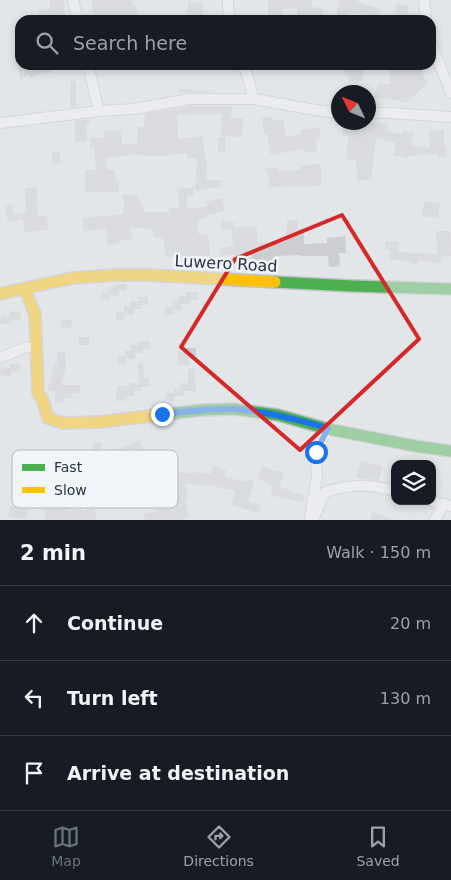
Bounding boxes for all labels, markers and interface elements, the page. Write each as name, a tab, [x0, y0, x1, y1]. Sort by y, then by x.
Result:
search box	[15, 15, 436, 70]
icon: search	[33, 29, 61, 57]
text: Search here	[73, 32, 187, 54]
north arrow	[331, 85, 376, 130]
street label: Luwero Road	[174, 251, 278, 276]
route end	[151, 403, 174, 426]
route start	[305, 441, 328, 464]
legend	[12, 450, 178, 508]
text: Fast	[54, 459, 83, 475]
map controls	[391, 460, 436, 505]
button: layers	[391, 460, 436, 505]
text: Slow	[54, 482, 87, 498]
text: 2 min	[20, 541, 86, 565]
text: Walk · 150 m	[326, 543, 431, 562]
icon: ahead	[20, 609, 48, 637]
text: Continue	[67, 612, 163, 634]
text: 20 m	[390, 614, 431, 633]
icon: left	[20, 684, 48, 712]
text: Turn left	[67, 687, 158, 709]
text: 130 m	[380, 689, 431, 708]
icon: arrive	[20, 759, 48, 787]
text: Arrive at destination	[67, 762, 289, 784]
tab: Map	[51, 823, 81, 869]
tab: Directions	[183, 823, 254, 869]
tab: Saved	[356, 823, 400, 869]

